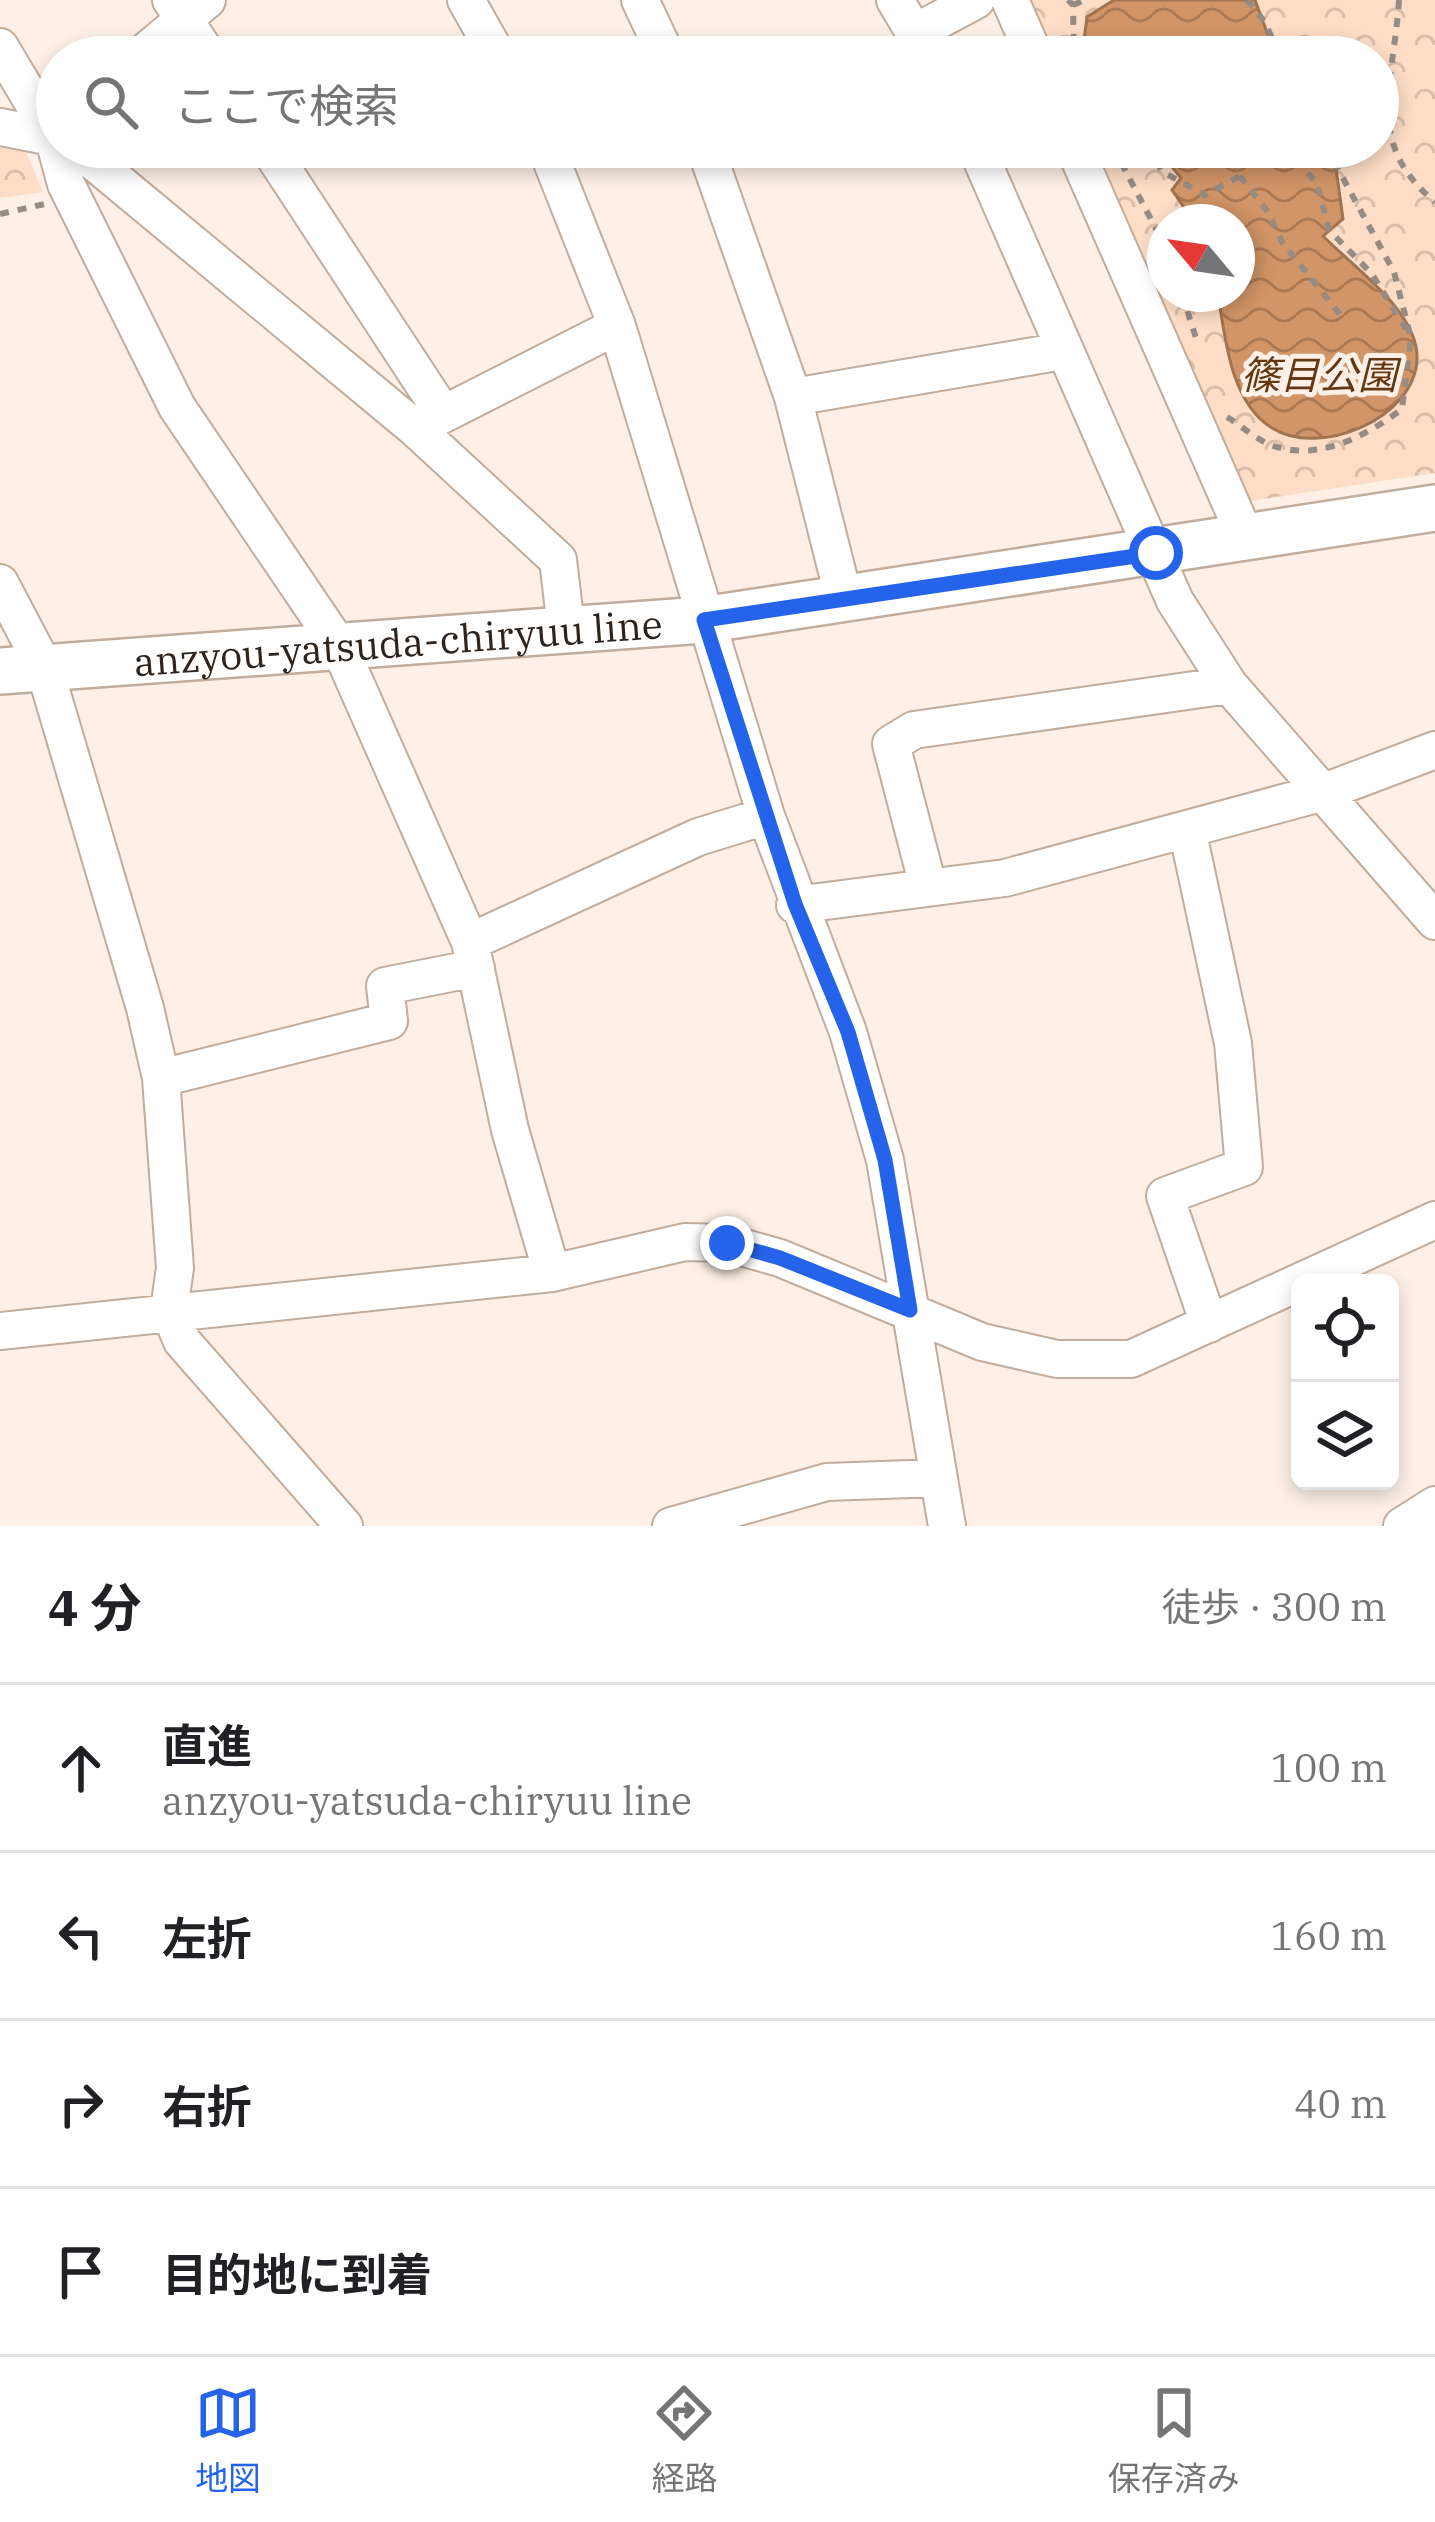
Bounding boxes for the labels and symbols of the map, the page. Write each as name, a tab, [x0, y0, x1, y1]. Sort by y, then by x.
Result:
north arrow	[1147, 204, 1255, 312]
park label: 篠目公園	[1241, 349, 1402, 400]
route start	[1129, 526, 1183, 580]
street label: anzyou-yatsuda-chiryuu line	[132, 598, 664, 687]
route end	[700, 1216, 754, 1270]

